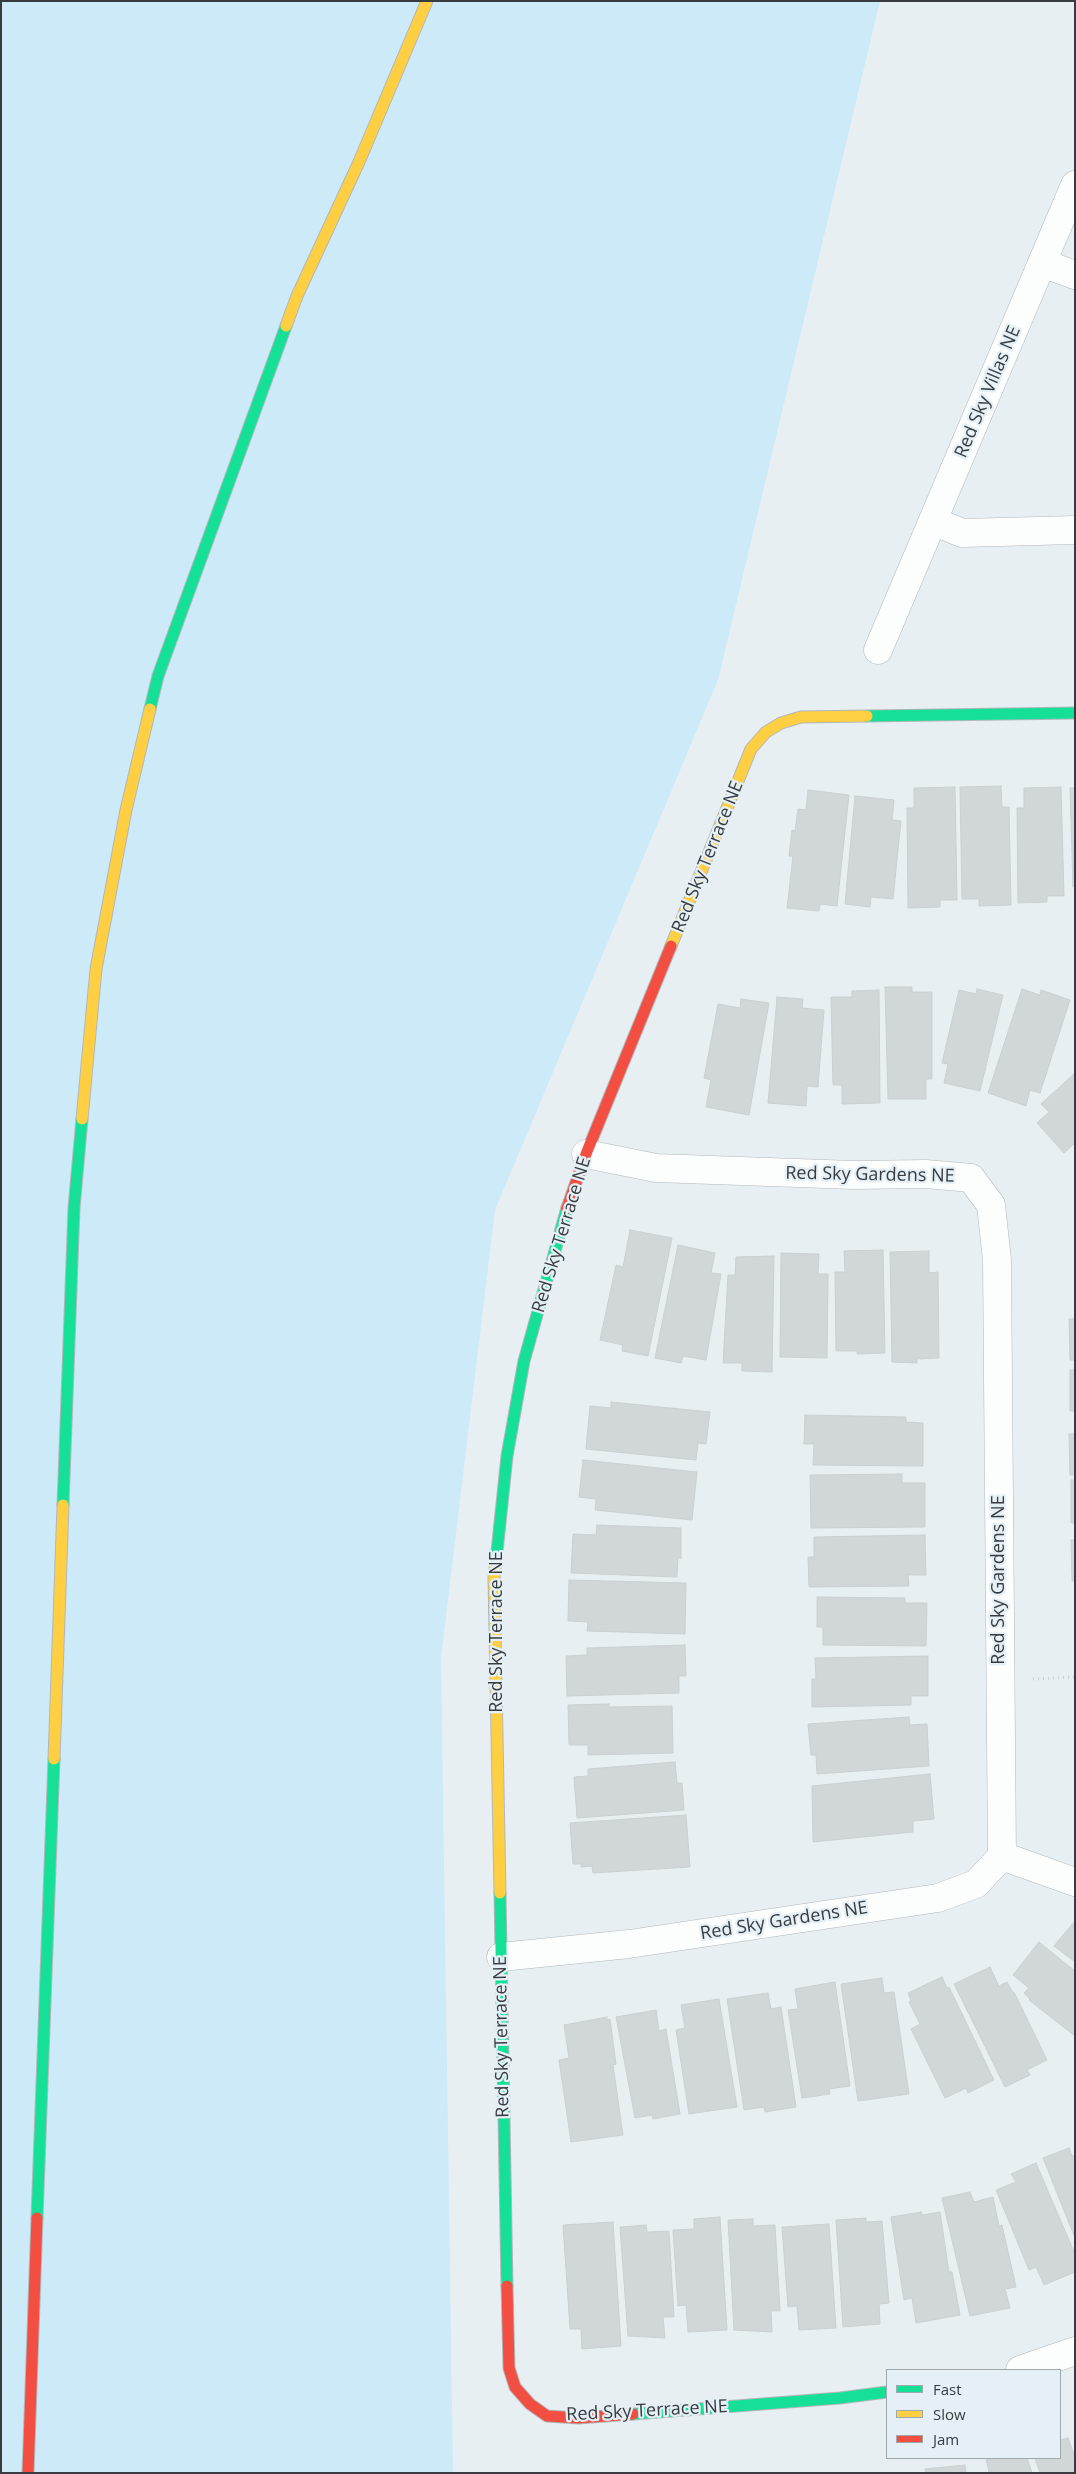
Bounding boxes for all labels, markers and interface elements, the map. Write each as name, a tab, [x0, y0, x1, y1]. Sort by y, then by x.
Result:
street label: Red Sky Villas NE	[950, 323, 1026, 461]
street label: Red Sky Terrace NE	[668, 778, 748, 936]
street label: Red Sky Terrace NE	[528, 1155, 596, 1315]
street label: Red Sky Gardens NE	[785, 1163, 955, 1187]
street label: Red Sky Gardens NE	[988, 1495, 1010, 1665]
street label: Red Sky Terrace NE	[486, 1551, 508, 1713]
street label: Red Sky Gardens NE	[699, 1897, 869, 1945]
street label: Red Sky Terrace NE	[490, 1956, 514, 2118]
legend	[886, 2369, 1061, 2459]
text: Fast	[933, 2379, 962, 2399]
street label: Red Sky Terrace NE	[566, 2396, 728, 2426]
text: Slow	[933, 2404, 966, 2424]
text: Jam	[933, 2429, 959, 2449]

